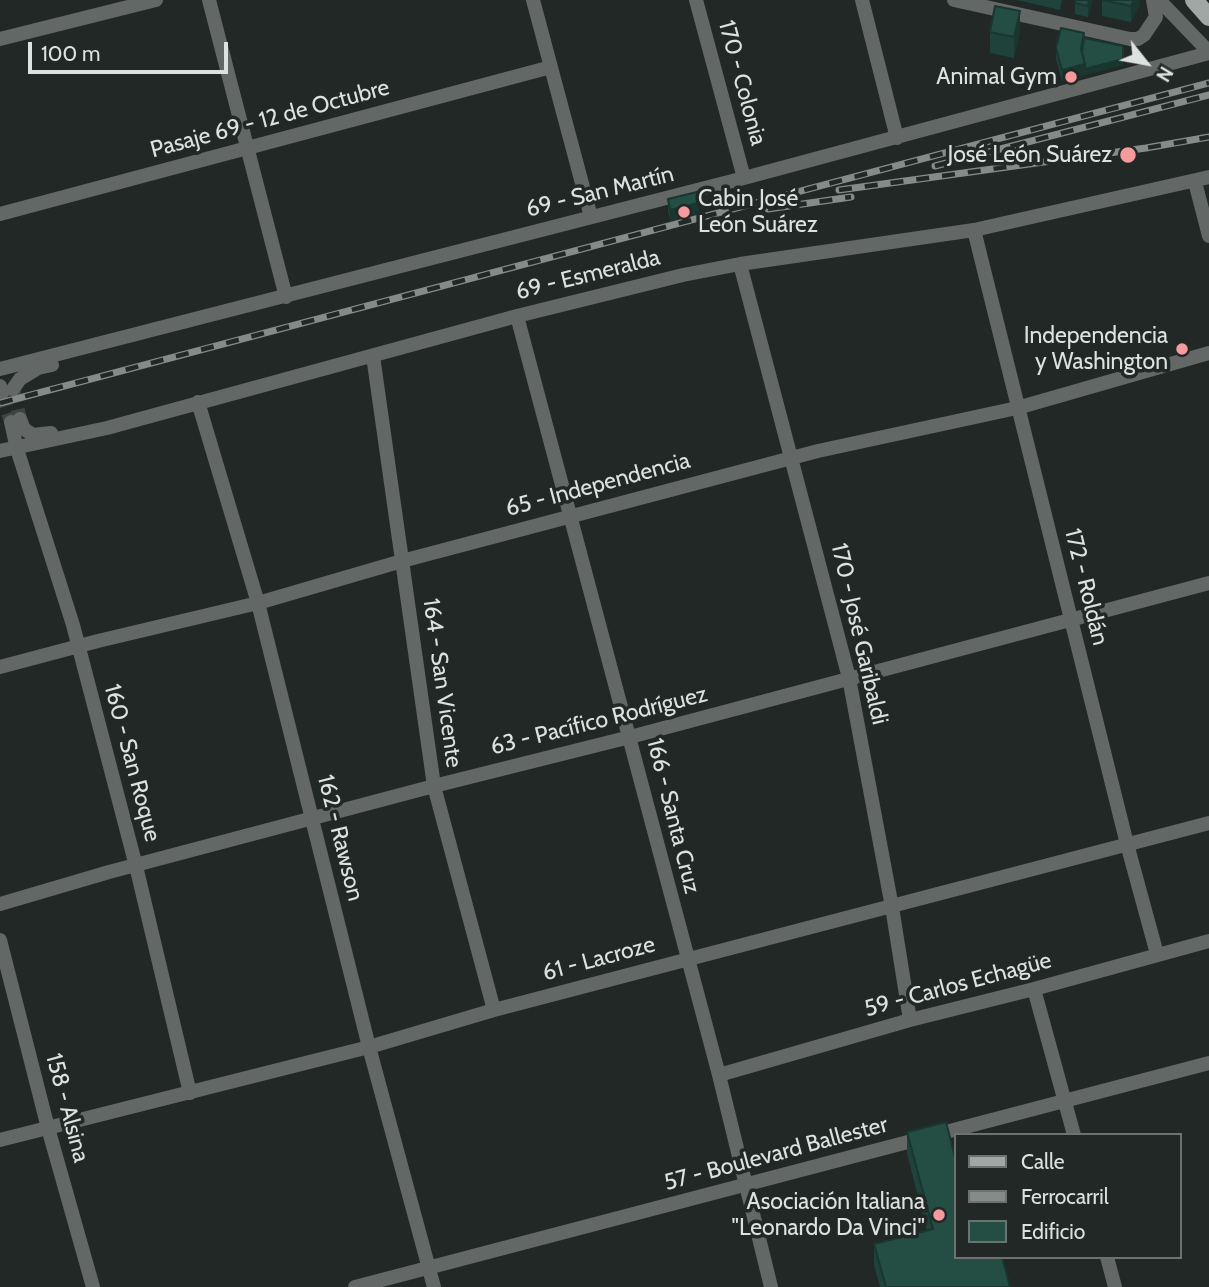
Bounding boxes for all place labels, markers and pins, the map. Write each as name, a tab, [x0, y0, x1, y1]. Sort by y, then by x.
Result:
place label: Animal Gym	[936, 63, 1057, 91]
marker: Animal Gym	[1063, 69, 1079, 85]
place label: José León Suárez	[948, 141, 1112, 169]
marker: José León Suárez	[1118, 145, 1138, 165]
place label: Cabin José León Suárez	[698, 185, 818, 239]
marker: Cabin José León Suárez	[676, 204, 692, 220]
place label: Independencia y Washington	[1024, 322, 1168, 376]
marker: Independencia y Washington	[1174, 341, 1190, 357]
place label: Asociación Italiana "Leonardo Da Vinci"	[732, 1188, 925, 1242]
marker: Asociación Italiana "Leonardo Da Vinci"	[931, 1207, 947, 1223]

